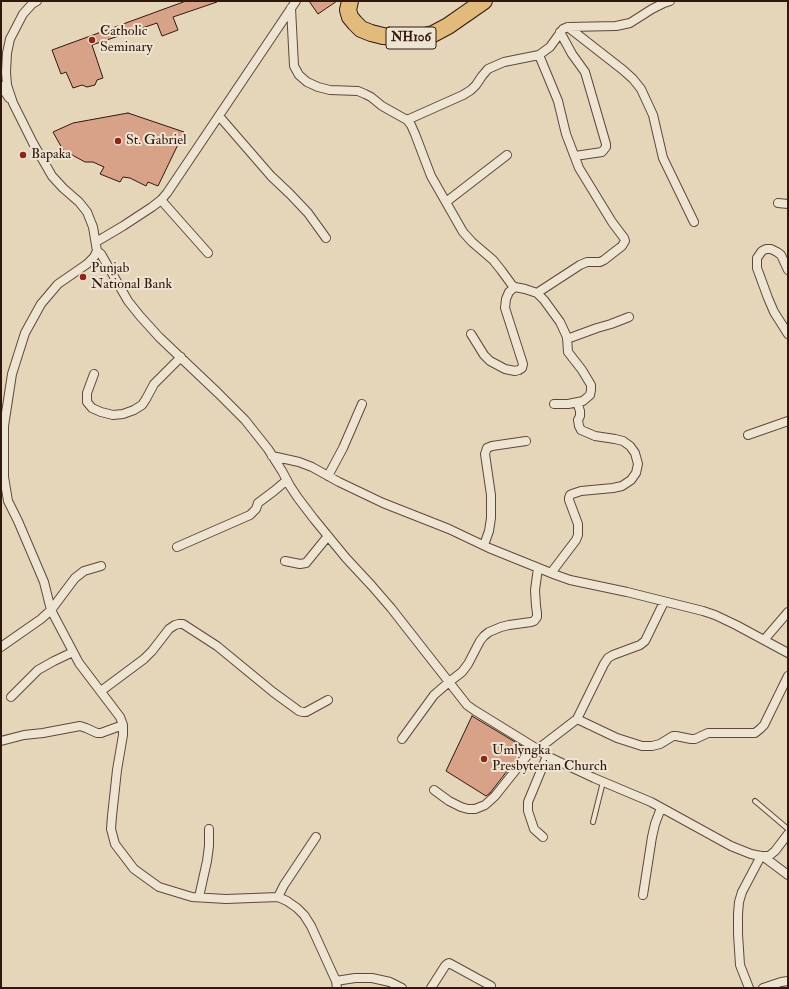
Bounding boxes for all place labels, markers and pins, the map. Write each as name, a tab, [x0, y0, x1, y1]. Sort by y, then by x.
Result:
place label: Catholic Seminary	[100, 24, 153, 56]
marker: Catholic Seminary	[87, 35, 97, 45]
place label: St. Gabriel	[126, 133, 187, 149]
marker: St. Gabriel	[113, 136, 123, 146]
place label: Bapaka	[31, 147, 71, 163]
marker: Bapaka	[18, 150, 28, 160]
place label: Punjab National Bank	[91, 261, 172, 294]
marker: Punjab National Bank	[78, 272, 88, 282]
place label: Umlyngka Presbyterian Church	[492, 743, 607, 776]
marker: Umlyngka Presbyterian Church	[479, 754, 489, 764]

